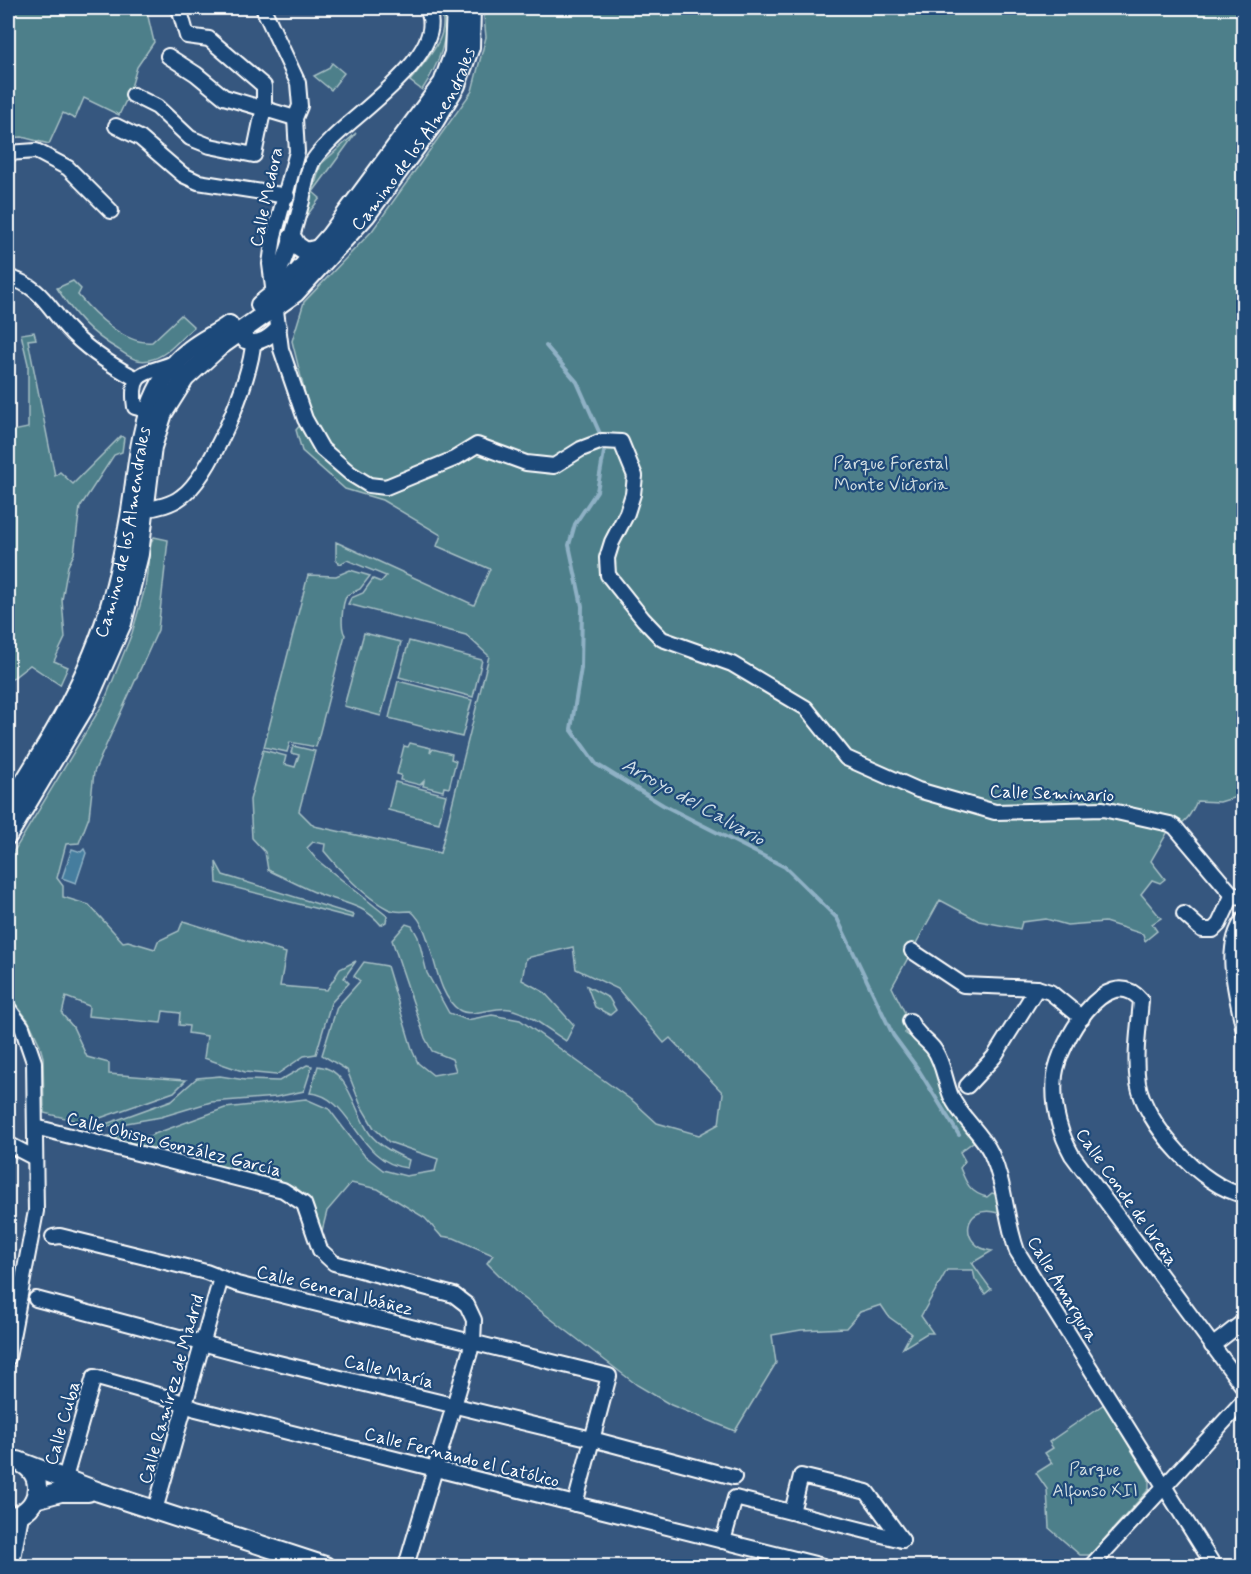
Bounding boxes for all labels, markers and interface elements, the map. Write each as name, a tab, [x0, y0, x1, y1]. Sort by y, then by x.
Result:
street label: Camino de los Almendrales	[346, 44, 482, 236]
street label: Calle Medora	[245, 145, 289, 249]
street label: Camino de los Almendrales	[89, 424, 157, 641]
park label: Parque Forestal Monte Victoria	[833, 452, 949, 497]
water label: Arroyo del Calvario	[617, 752, 771, 853]
street label: Calle Seminario	[989, 780, 1115, 808]
street label: Calle Obispo González García	[64, 1107, 284, 1183]
street label: Calle Conde de Ureña	[1070, 1124, 1183, 1271]
street label: Calle Amargura	[1020, 1232, 1103, 1348]
street label: Calle General Ibáñez	[254, 1260, 416, 1322]
street label: Calle Ramírez de Madrid	[133, 1292, 211, 1487]
street label: Calle María	[341, 1349, 436, 1395]
street label: Calle Cuba	[40, 1378, 86, 1468]
street label: Calle Fernando el Católico	[362, 1422, 562, 1494]
park label: Parque Alfonso XII	[1052, 1458, 1138, 1505]

